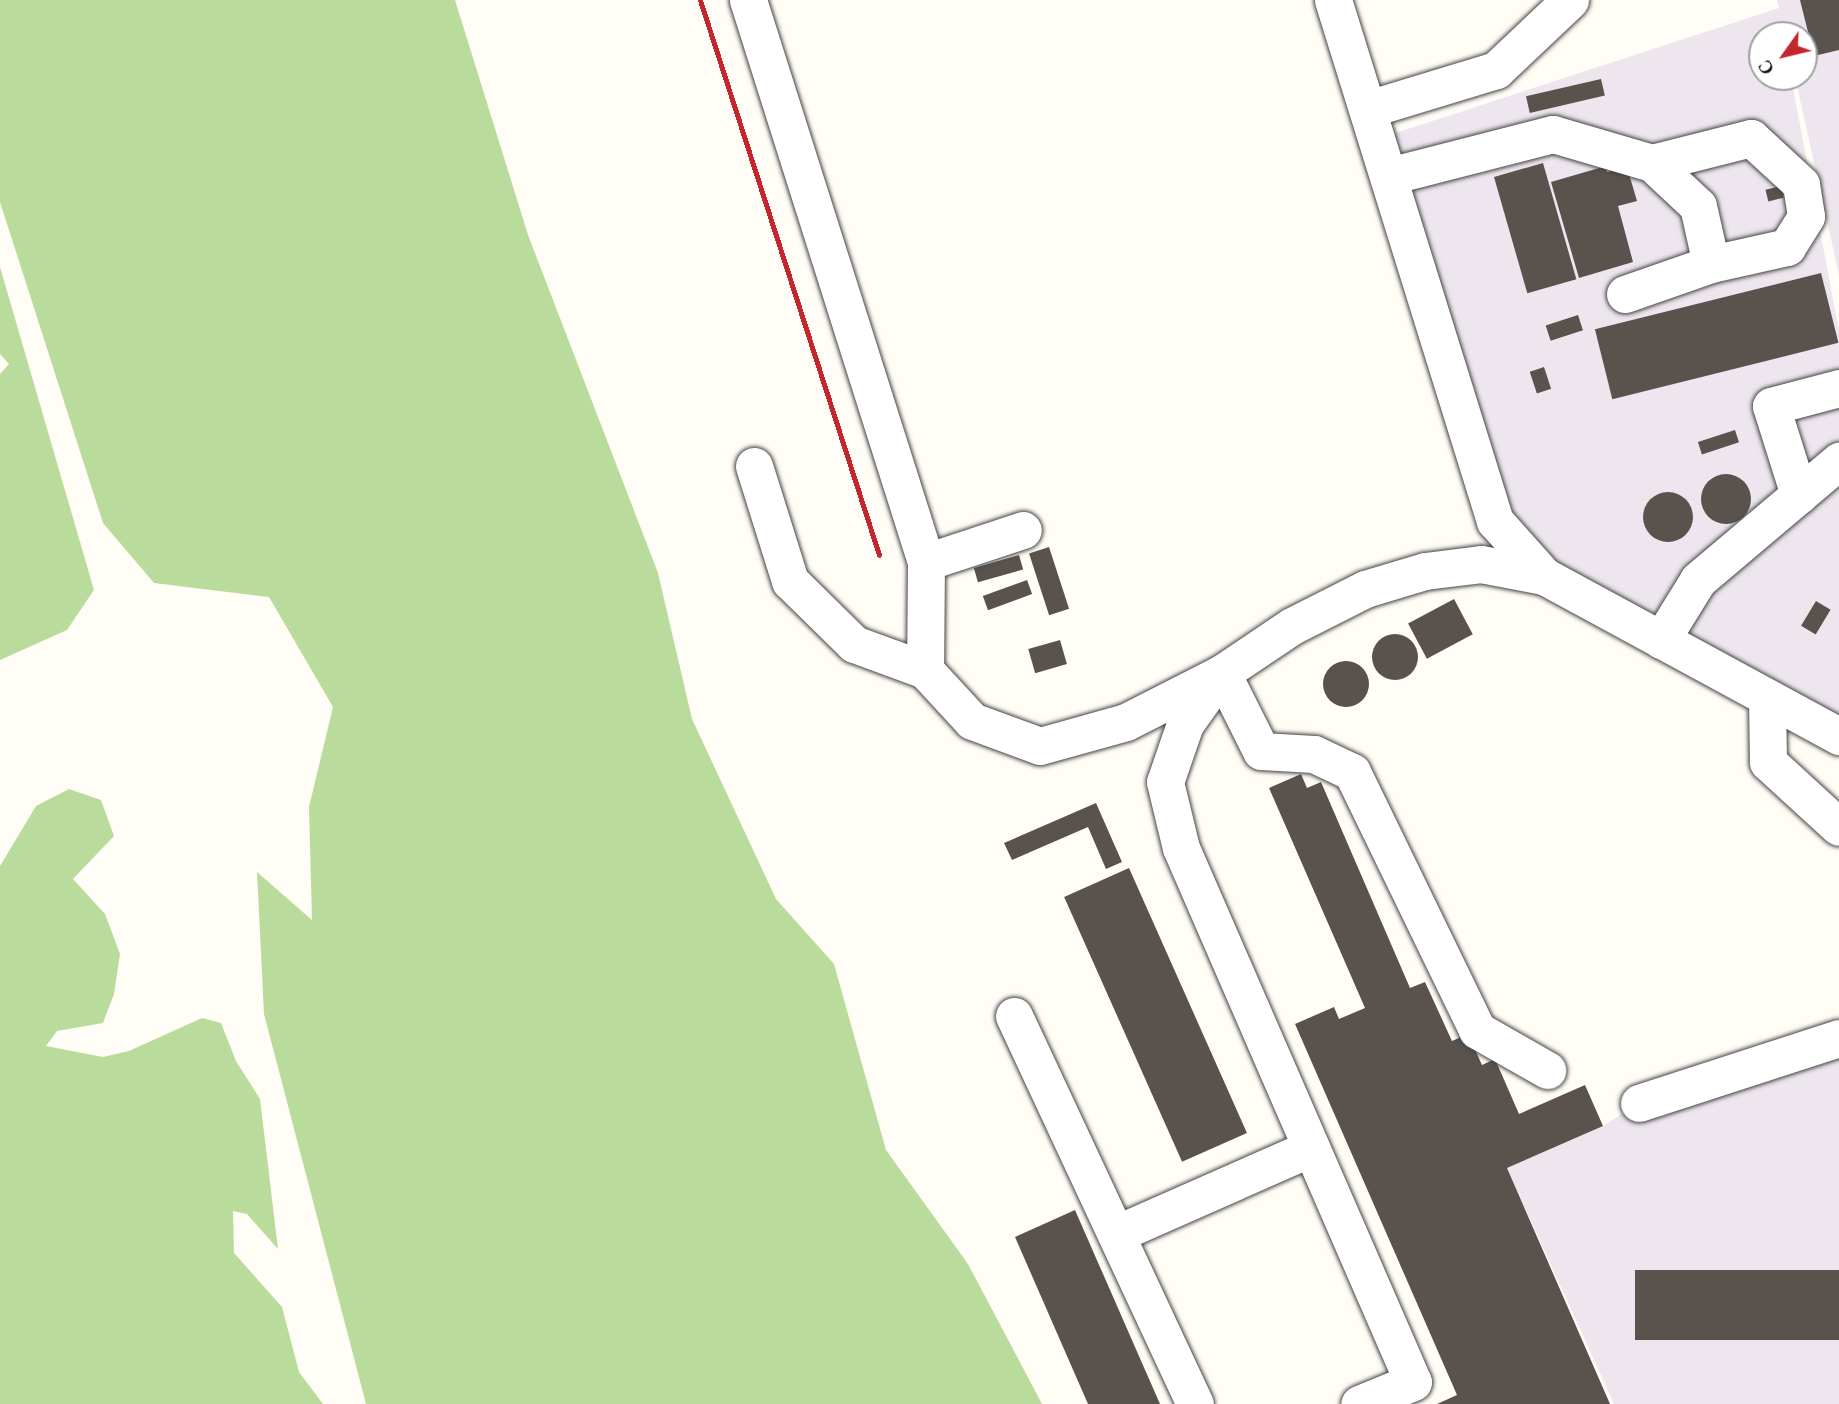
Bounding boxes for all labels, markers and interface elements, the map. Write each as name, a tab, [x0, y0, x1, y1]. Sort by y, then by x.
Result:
north arrow	[1748, 21, 1818, 91]
text: С	[1751, 53, 1783, 81]

